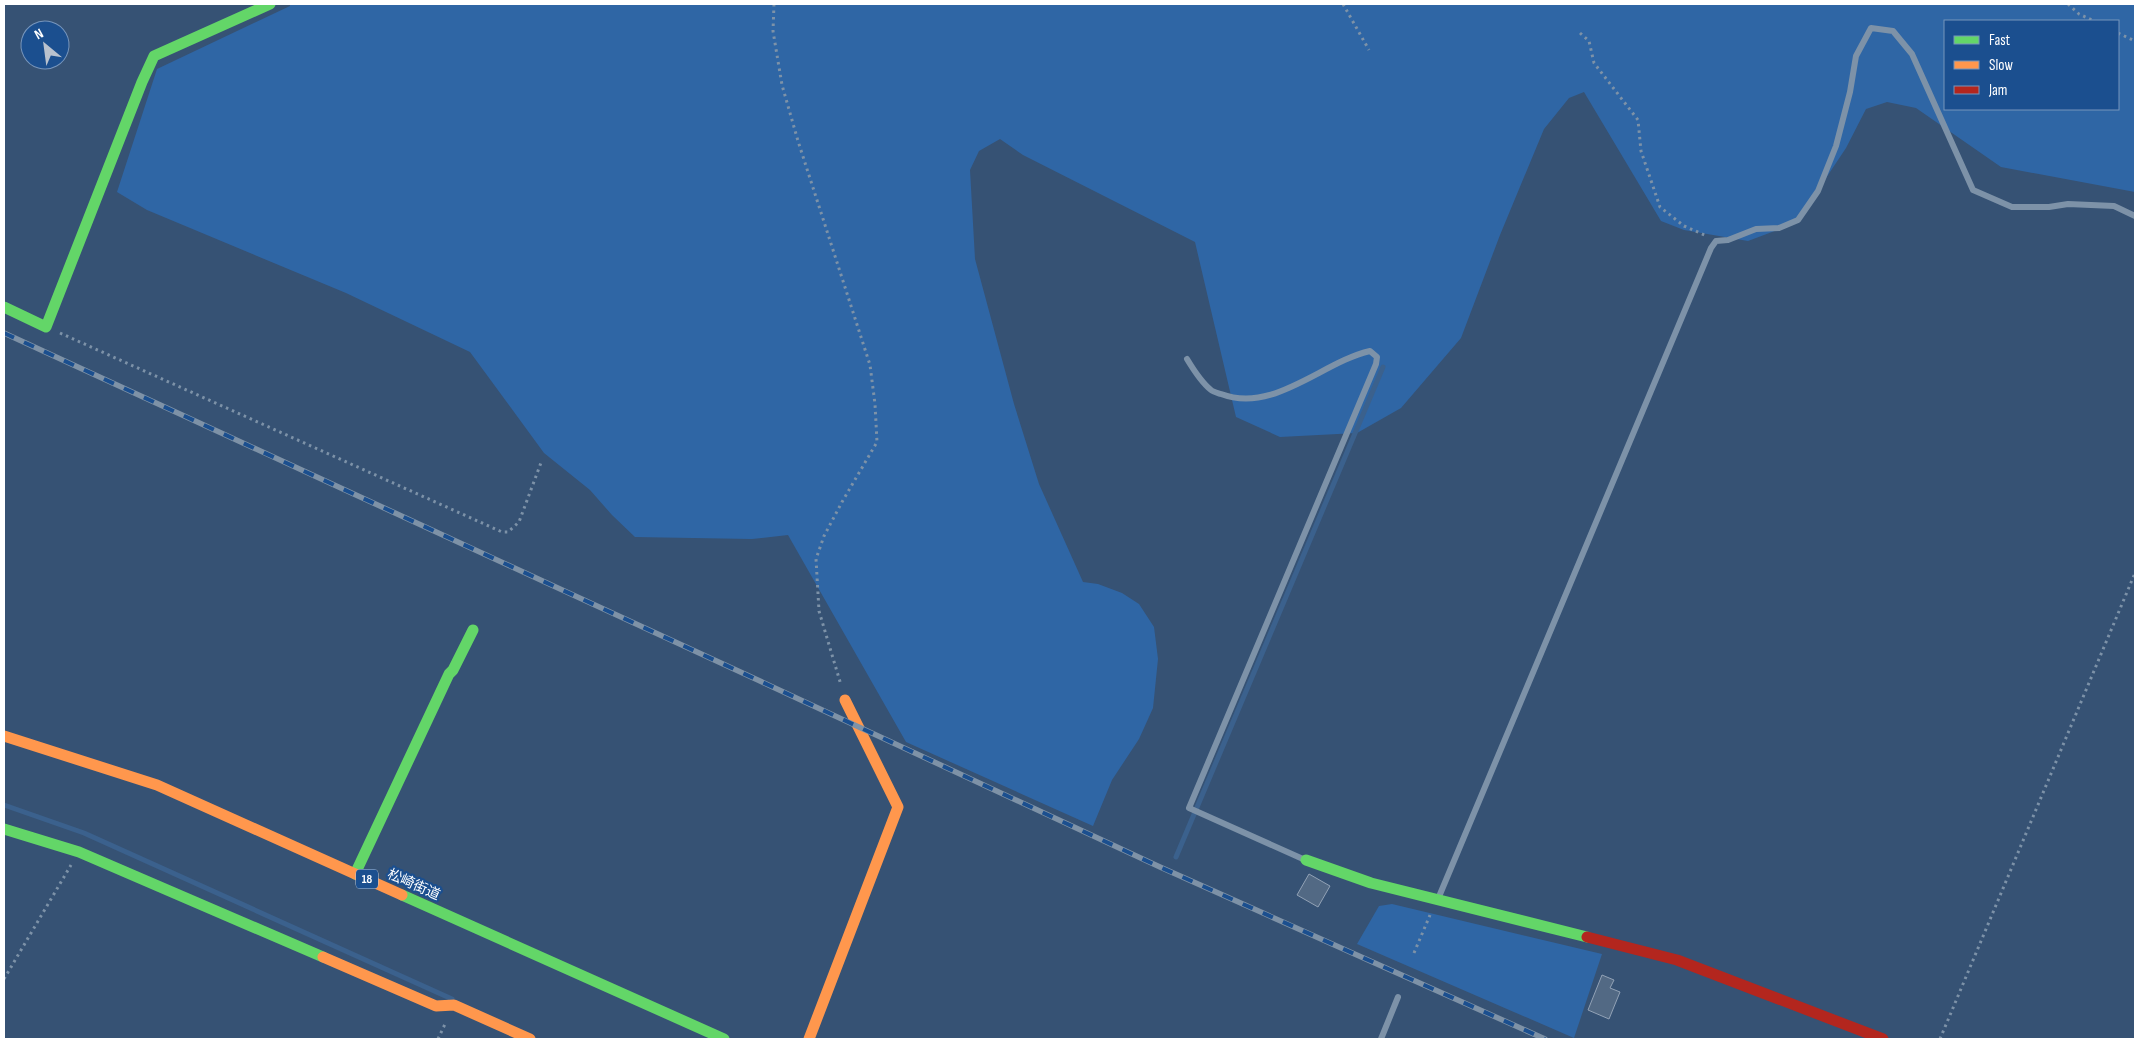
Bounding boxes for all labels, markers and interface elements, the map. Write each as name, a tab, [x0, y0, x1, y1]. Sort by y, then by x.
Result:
north arrow	[20, 20, 70, 70]
legend	[1944, 20, 2119, 110]
text: N	[32, 25, 46, 43]
text: Fast	[1989, 31, 2011, 50]
text: Slow	[1989, 56, 2013, 75]
text: Jam	[1988, 81, 2007, 100]
street label: 松崎街道	[385, 865, 443, 904]
road number: 18	[356, 870, 378, 889]

